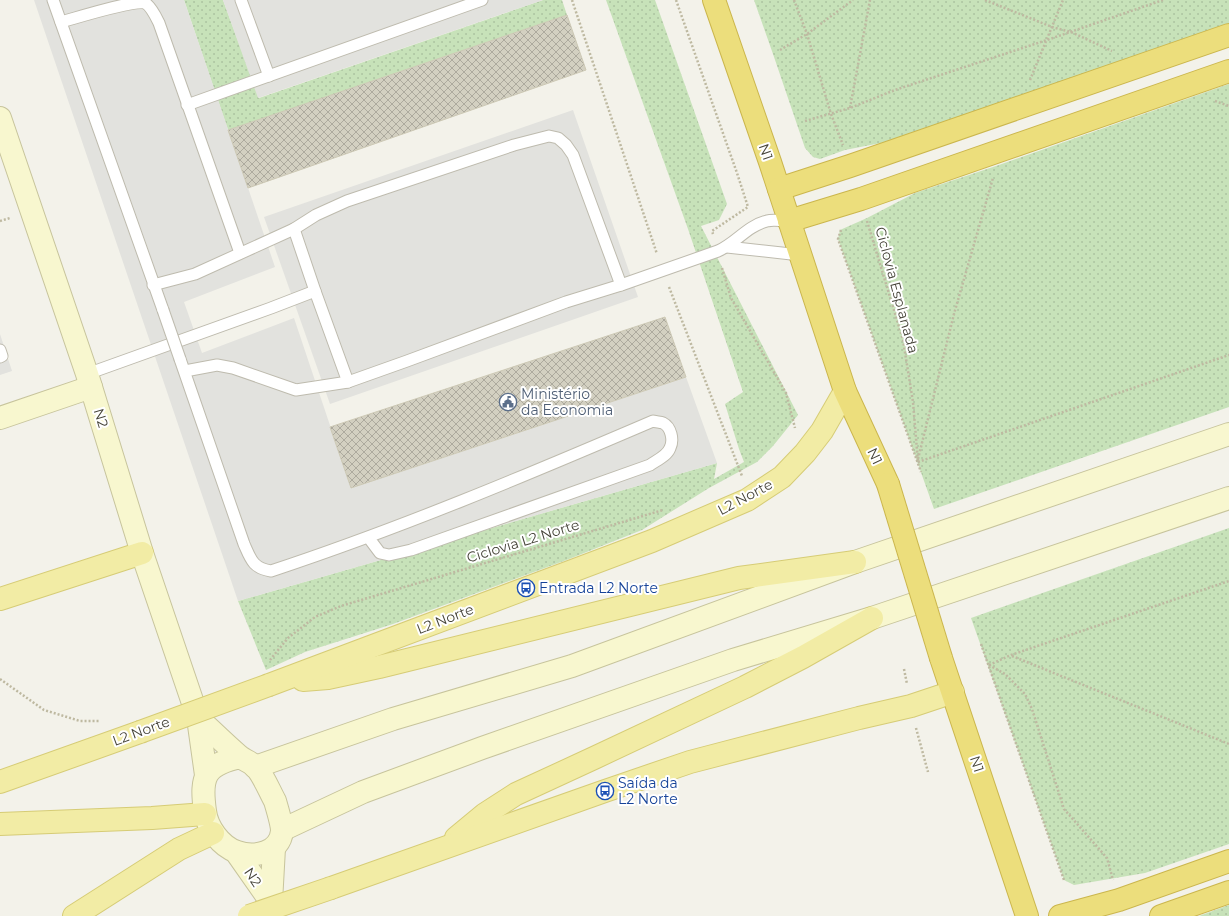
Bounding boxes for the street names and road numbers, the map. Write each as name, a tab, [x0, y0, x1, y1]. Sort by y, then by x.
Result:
street label: N1	[755, 141, 777, 163]
street label: Ciclovia Esplanada	[871, 225, 923, 355]
street label: N2	[90, 406, 112, 430]
street label: N1	[863, 445, 887, 467]
street label: L2 Norte	[714, 475, 776, 519]
street label: Ciclovia L2 Norte	[465, 515, 581, 567]
street label: L2 Norte	[414, 600, 476, 638]
street label: L2 Norte	[110, 712, 172, 750]
street label: N1	[966, 753, 988, 775]
street label: N2	[240, 864, 266, 890]

